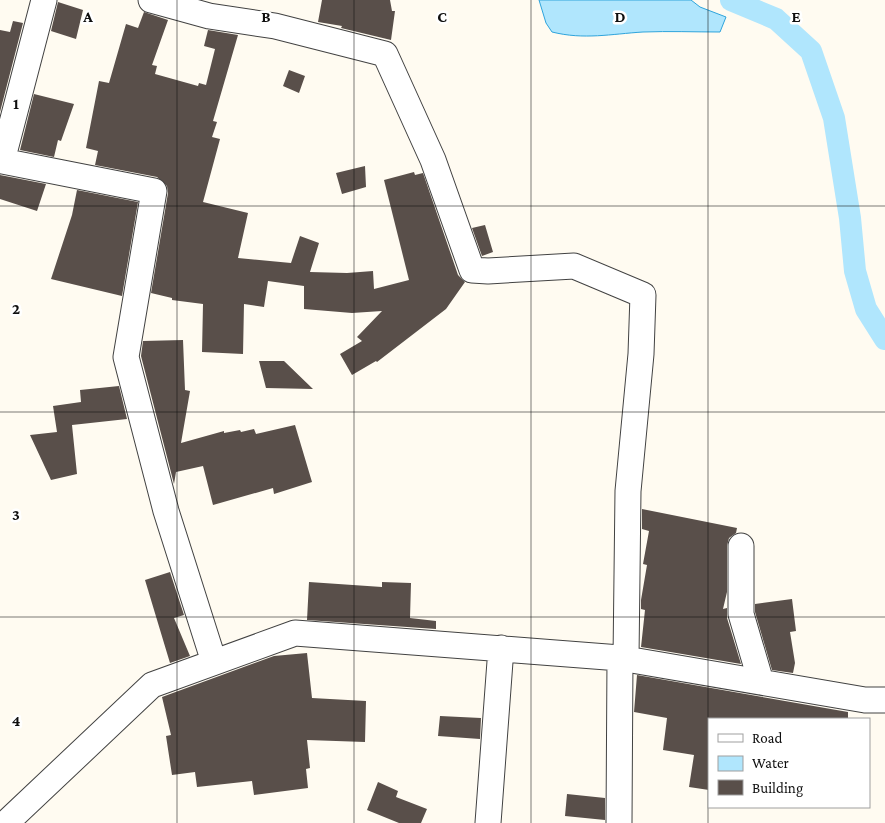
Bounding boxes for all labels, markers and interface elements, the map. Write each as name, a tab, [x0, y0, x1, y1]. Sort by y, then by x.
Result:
text: A	[82, 8, 93, 25]
text: B	[261, 8, 271, 25]
text: C	[437, 8, 447, 25]
text: D	[614, 8, 626, 25]
text: E	[791, 8, 801, 25]
text: 1	[13, 95, 19, 112]
text: 2	[12, 300, 20, 317]
text: 3	[12, 506, 20, 523]
text: 4	[12, 712, 21, 729]
legend	[708, 718, 870, 808]
text: Road	[752, 730, 783, 746]
text: Water	[752, 755, 789, 771]
text: Building	[752, 780, 803, 797]

